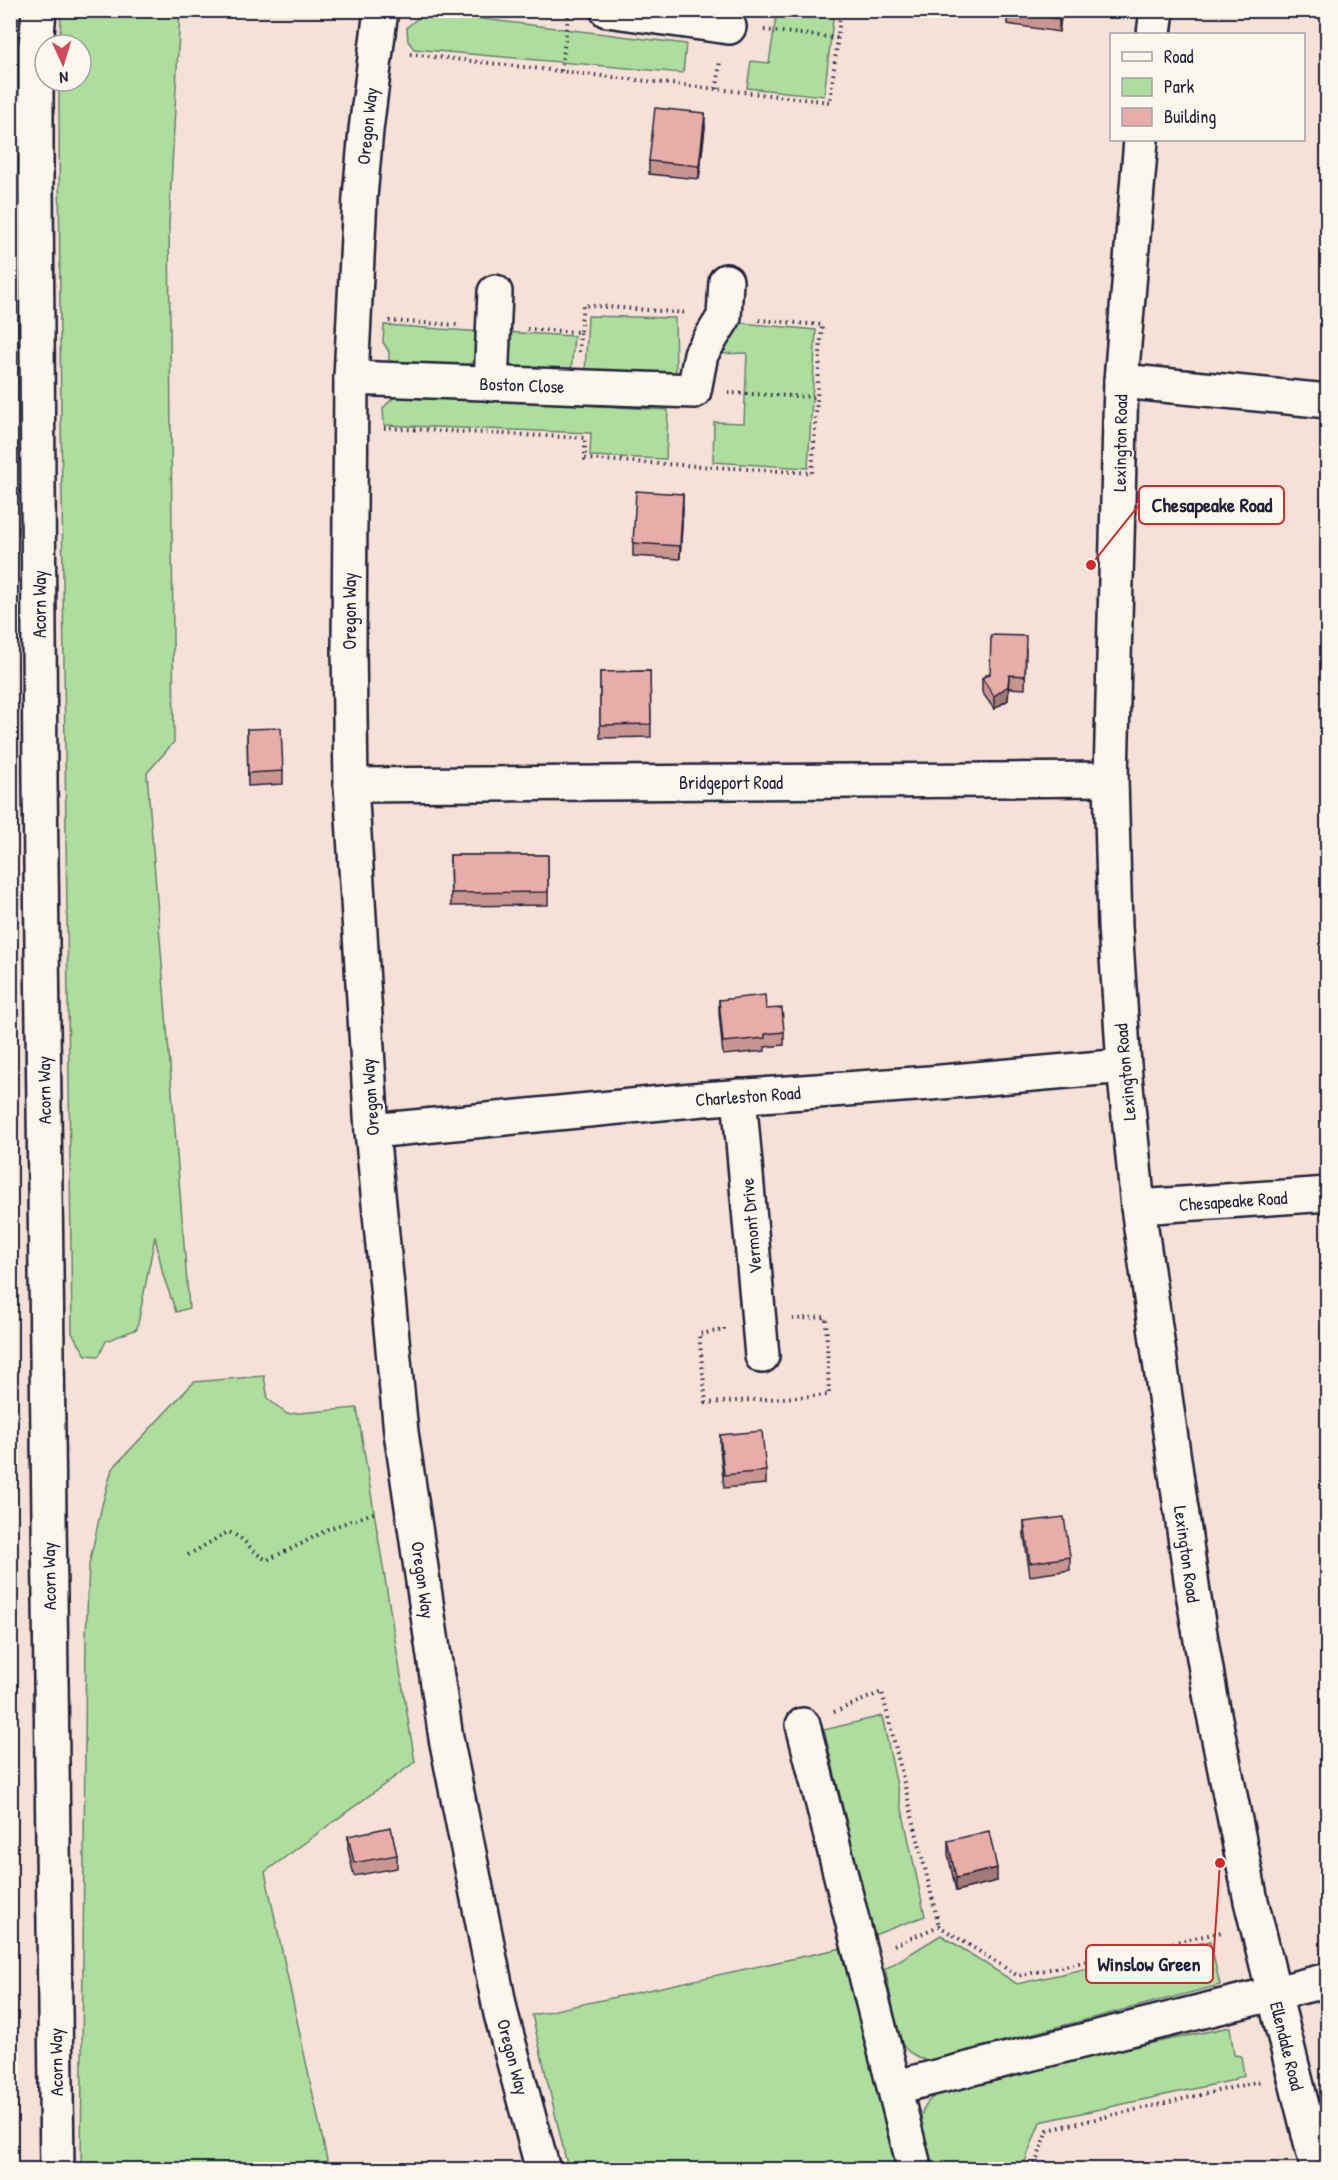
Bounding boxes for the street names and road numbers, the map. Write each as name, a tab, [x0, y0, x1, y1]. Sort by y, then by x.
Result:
street label: Oregon Way	[351, 86, 384, 166]
street label: Boston Close	[479, 371, 565, 399]
street label: Lexington Road	[1107, 394, 1133, 492]
street label: Acorn Way	[27, 570, 52, 638]
street label: Oregon Way	[337, 572, 362, 650]
street label: Bridgeport Road	[679, 770, 783, 795]
street label: Lexington Road	[1108, 1022, 1142, 1122]
street label: Acorn Way	[31, 1055, 57, 1124]
street label: Oregon Way	[355, 1057, 385, 1136]
street label: Charleston Road	[694, 1080, 802, 1112]
street label: Vermont Drive	[734, 1177, 768, 1275]
street label: Chesapeake Road	[1178, 1185, 1288, 1217]
street label: Lexington Road	[1168, 1504, 1206, 1604]
street label: Oregon Way	[405, 1540, 441, 1620]
street label: Acorn Way	[36, 1541, 62, 1610]
street label: Ellendale Road	[1264, 1999, 1310, 2093]
street label: Oregon Way	[491, 2016, 535, 2098]
street label: Acorn Way	[43, 2027, 69, 2096]

